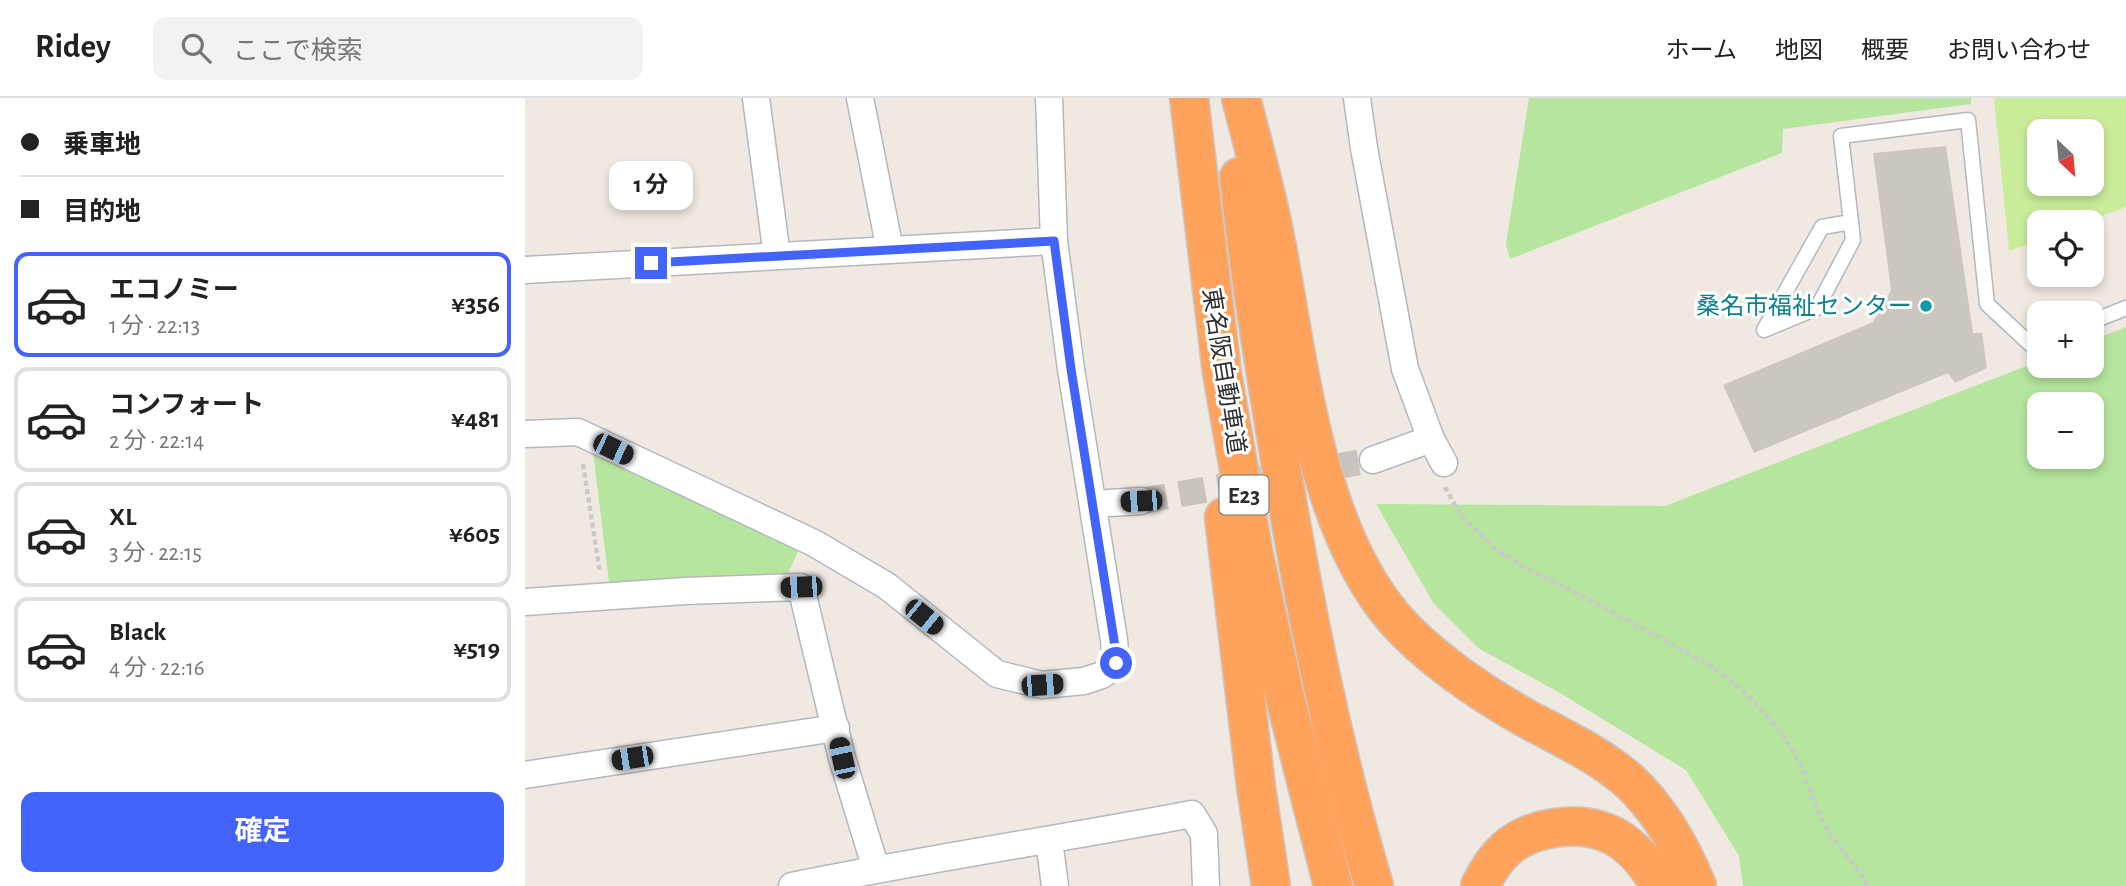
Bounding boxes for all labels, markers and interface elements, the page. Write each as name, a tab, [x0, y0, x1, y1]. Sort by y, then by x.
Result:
search box	[153, 17, 643, 80]
icon: search	[177, 29, 215, 67]
text: Ridey	[35, 31, 111, 64]
text: ここで検索	[233, 38, 363, 64]
text: ホーム	[1666, 39, 1737, 63]
text: 地図	[1775, 39, 1823, 63]
text: 概要	[1861, 39, 1909, 63]
text: お問い合わせ	[1947, 39, 2091, 63]
north arrow	[2027, 119, 2103, 196]
map controls	[2027, 119, 2104, 469]
text: 乗車地	[63, 132, 141, 158]
callout: 1 分	[609, 162, 693, 211]
text: 1 分	[634, 174, 668, 197]
text: 目的地	[63, 199, 141, 225]
button: locate	[2027, 210, 2104, 287]
route end	[635, 247, 667, 279]
icon: car	[25, 273, 88, 336]
text: エコノミー	[109, 277, 239, 303]
street label: 東名阪自動車道	[1198, 286, 1250, 456]
text: ¥356	[451, 291, 500, 317]
place label: 桑名市福祉センター	[1696, 293, 1912, 319]
marker: 桑名市福祉センター	[1918, 298, 1934, 314]
button: +	[2027, 301, 2104, 378]
text: 1 分 · 22:13	[109, 315, 200, 338]
icon: car	[25, 388, 88, 451]
text: コンフォート	[109, 392, 264, 418]
button: −	[2027, 392, 2104, 469]
text: ¥481	[451, 406, 500, 432]
text: 2 分 · 22:14	[109, 430, 204, 453]
car	[590, 430, 637, 468]
road number: E23	[1219, 476, 1269, 514]
car	[1120, 489, 1163, 513]
icon: car	[25, 503, 88, 566]
text: XL	[109, 504, 136, 530]
text: ¥605	[449, 521, 500, 547]
text: 3 分 · 22:15	[109, 542, 202, 565]
car	[780, 576, 823, 598]
car	[902, 596, 947, 638]
icon: car	[25, 618, 88, 681]
text: Black	[109, 619, 166, 645]
text: ¥519	[453, 636, 500, 662]
route start	[1100, 647, 1132, 679]
text: 4 分 · 22:16	[109, 657, 205, 680]
car	[1021, 673, 1064, 697]
car	[828, 735, 857, 781]
car	[610, 744, 655, 772]
button: 確定	[21, 792, 504, 872]

